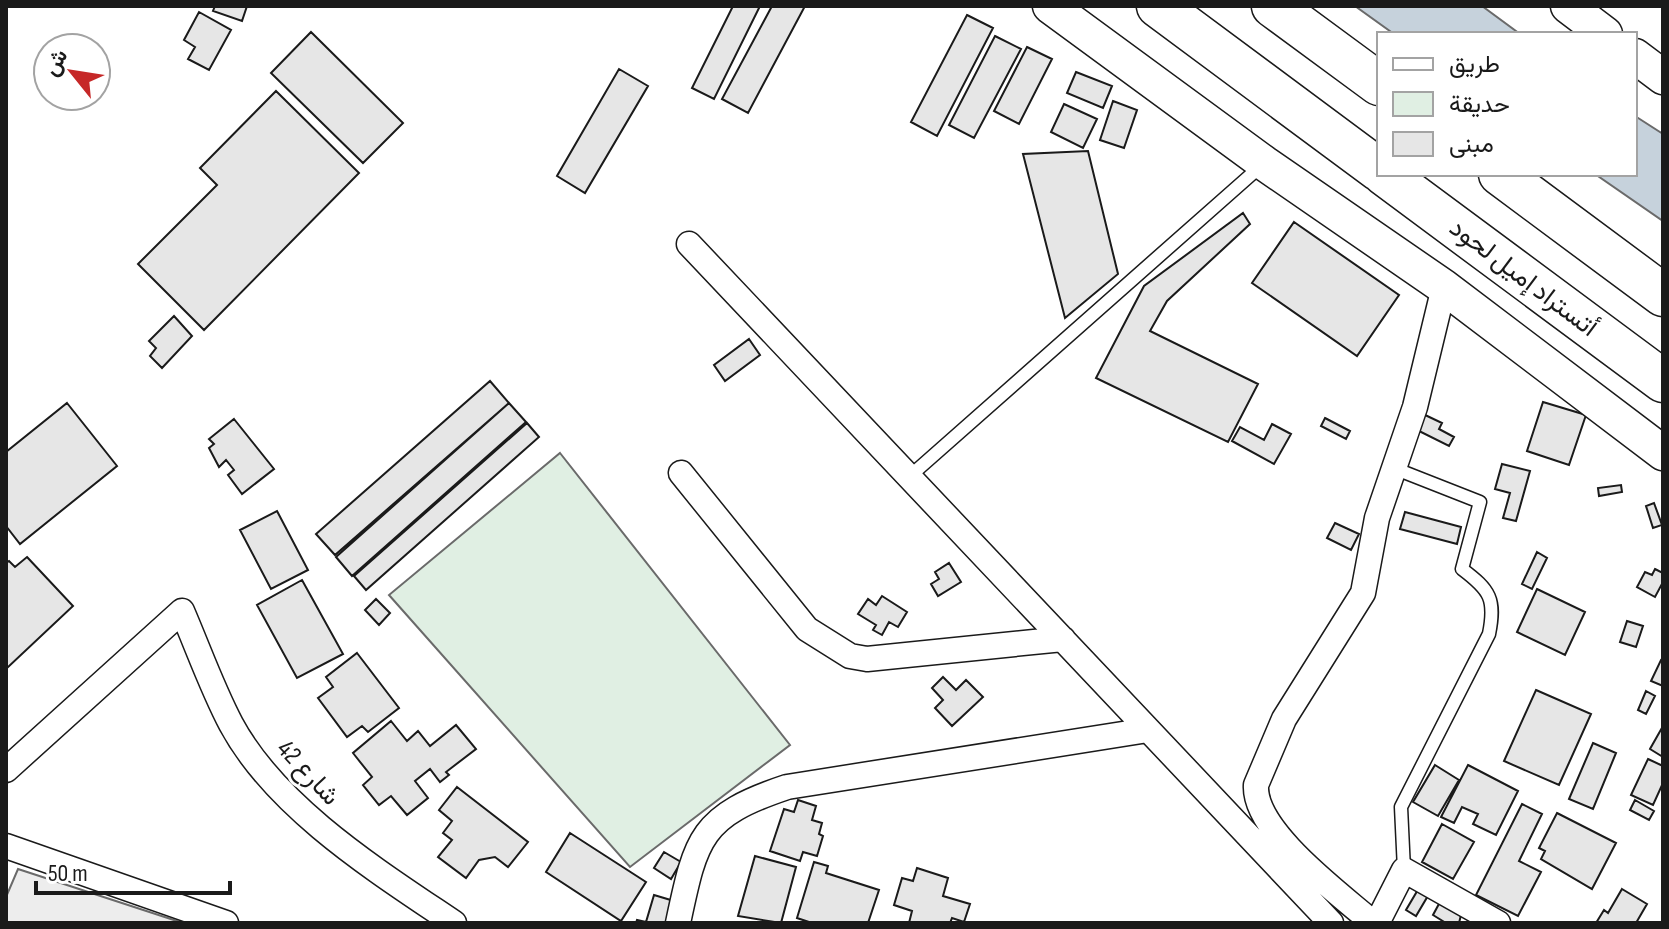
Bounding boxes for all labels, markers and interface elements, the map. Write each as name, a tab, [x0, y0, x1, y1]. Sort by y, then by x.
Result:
north arrow	[32, 32, 112, 112]
legend	[1377, 32, 1637, 176]
text: ش	[38, 45, 74, 81]
text: طريق	[1449, 50, 1500, 79]
text: حديقة	[1449, 90, 1510, 119]
text: مبنى	[1449, 130, 1494, 159]
street label: أتستراد إميل لحود	[1443, 212, 1604, 344]
street label: شارع 42	[269, 734, 346, 813]
scale bar	[36, 845, 230, 895]
text: 50 m	[48, 859, 88, 888]

